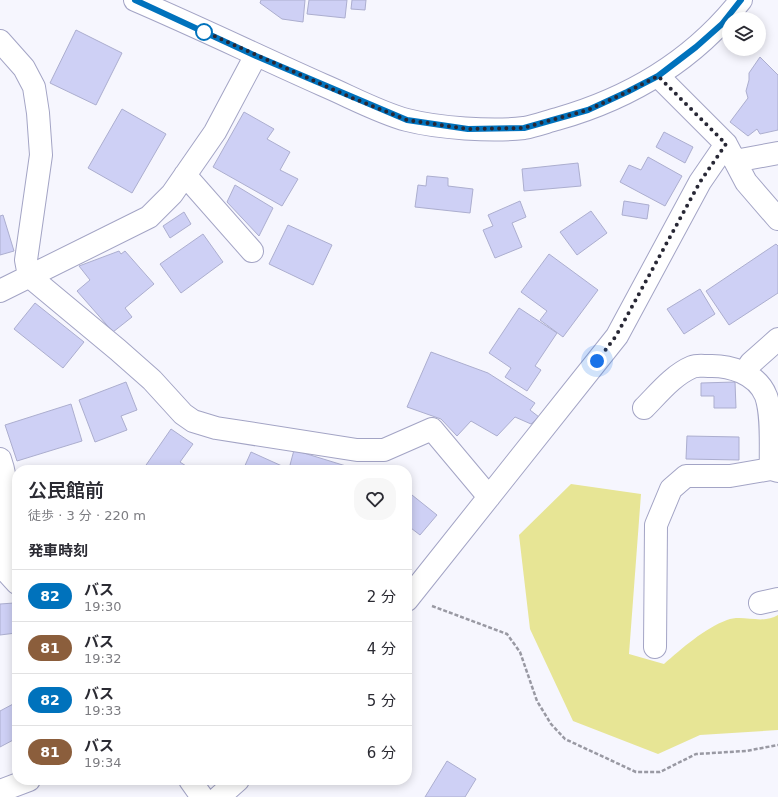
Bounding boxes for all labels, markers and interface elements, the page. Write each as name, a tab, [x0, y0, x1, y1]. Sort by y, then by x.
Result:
map controls	[722, 12, 766, 56]
button: layers	[722, 12, 766, 56]
unlabelled marker	[195, 23, 213, 41]
your location	[587, 351, 607, 371]
button: heart	[354, 478, 396, 520]
text: 公民館前	[28, 479, 104, 501]
text: 徒歩 · 3 分 · 220 m	[28, 508, 146, 523]
text: 発車時刻	[28, 542, 88, 560]
text: バス	[84, 581, 114, 599]
text: 82	[40, 588, 60, 604]
text: 2 分	[367, 588, 396, 606]
text: 19:30	[84, 599, 121, 614]
text: バス	[84, 633, 114, 651]
text: 81	[40, 640, 60, 656]
text: 4 分	[367, 640, 396, 658]
text: 19:32	[84, 651, 121, 666]
text: バス	[84, 685, 114, 703]
text: 82	[40, 692, 60, 708]
text: 5 分	[367, 692, 396, 710]
text: 19:33	[84, 703, 121, 718]
text: バス	[84, 737, 114, 755]
text: 81	[40, 744, 60, 760]
text: 6 分	[367, 744, 396, 762]
text: 19:34	[84, 755, 121, 770]

